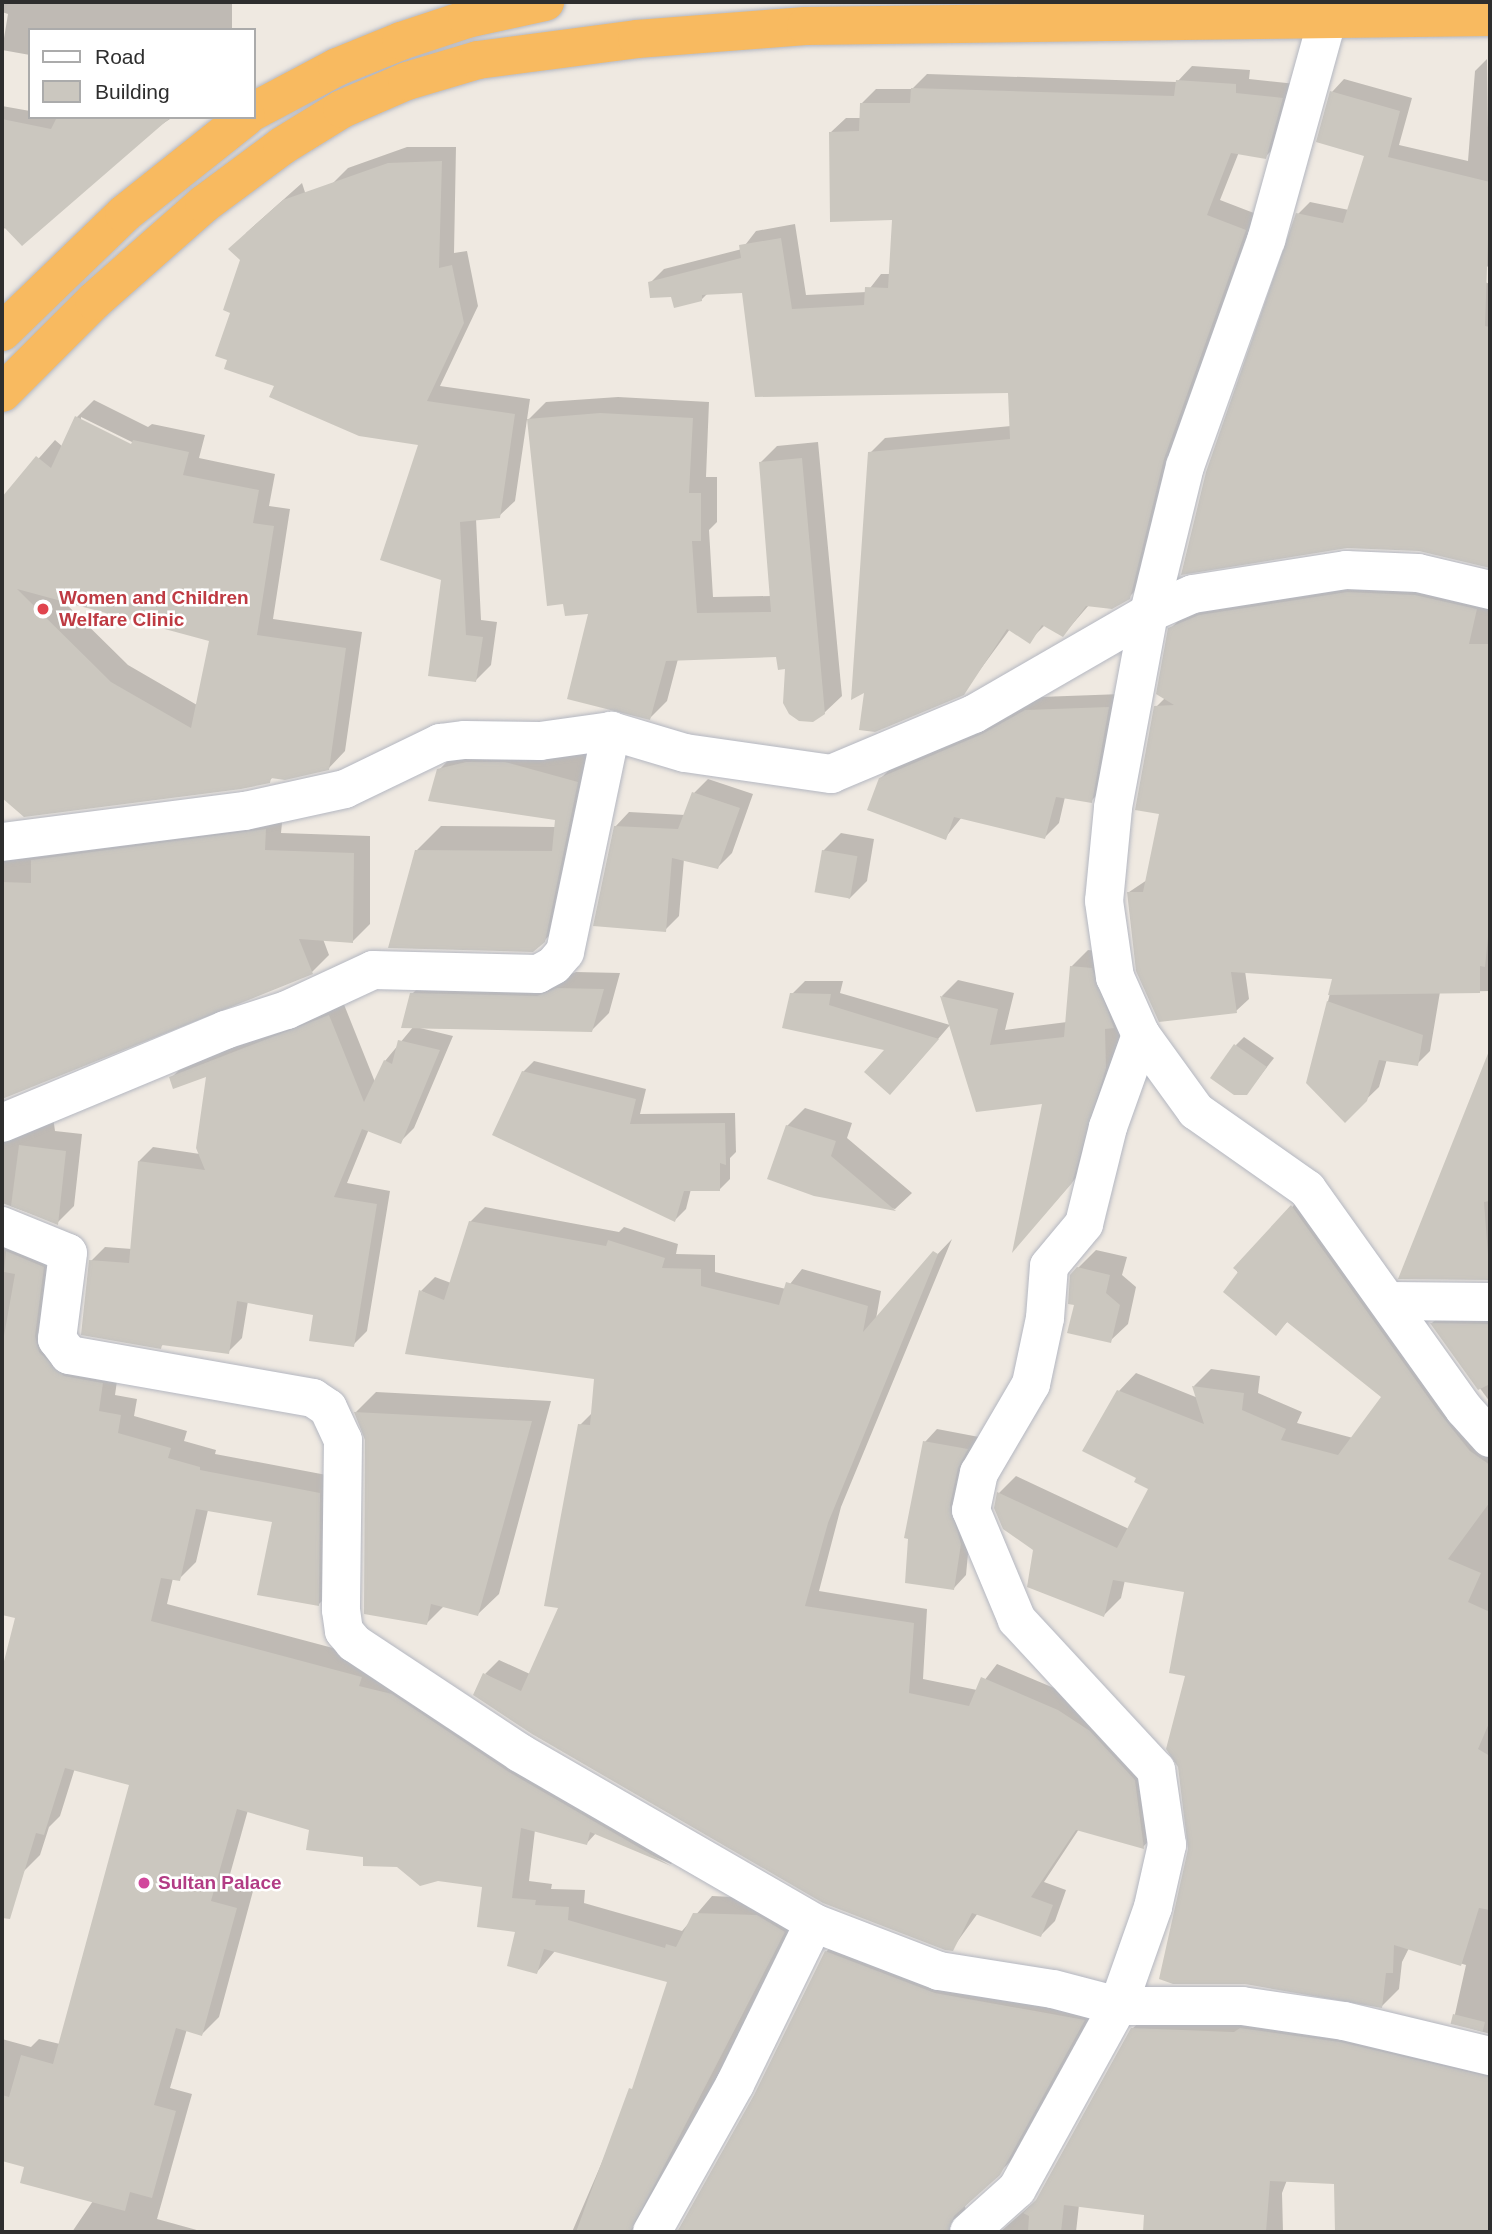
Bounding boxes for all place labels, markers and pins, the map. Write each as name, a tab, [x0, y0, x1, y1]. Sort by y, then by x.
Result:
place label: Women and Children Welfare Clinic	[59, 587, 249, 631]
marker: Women and Children Welfare Clinic	[33, 599, 53, 619]
place label: Sultan Palace	[158, 1872, 282, 1894]
marker: Sultan Palace	[136, 1875, 152, 1891]

